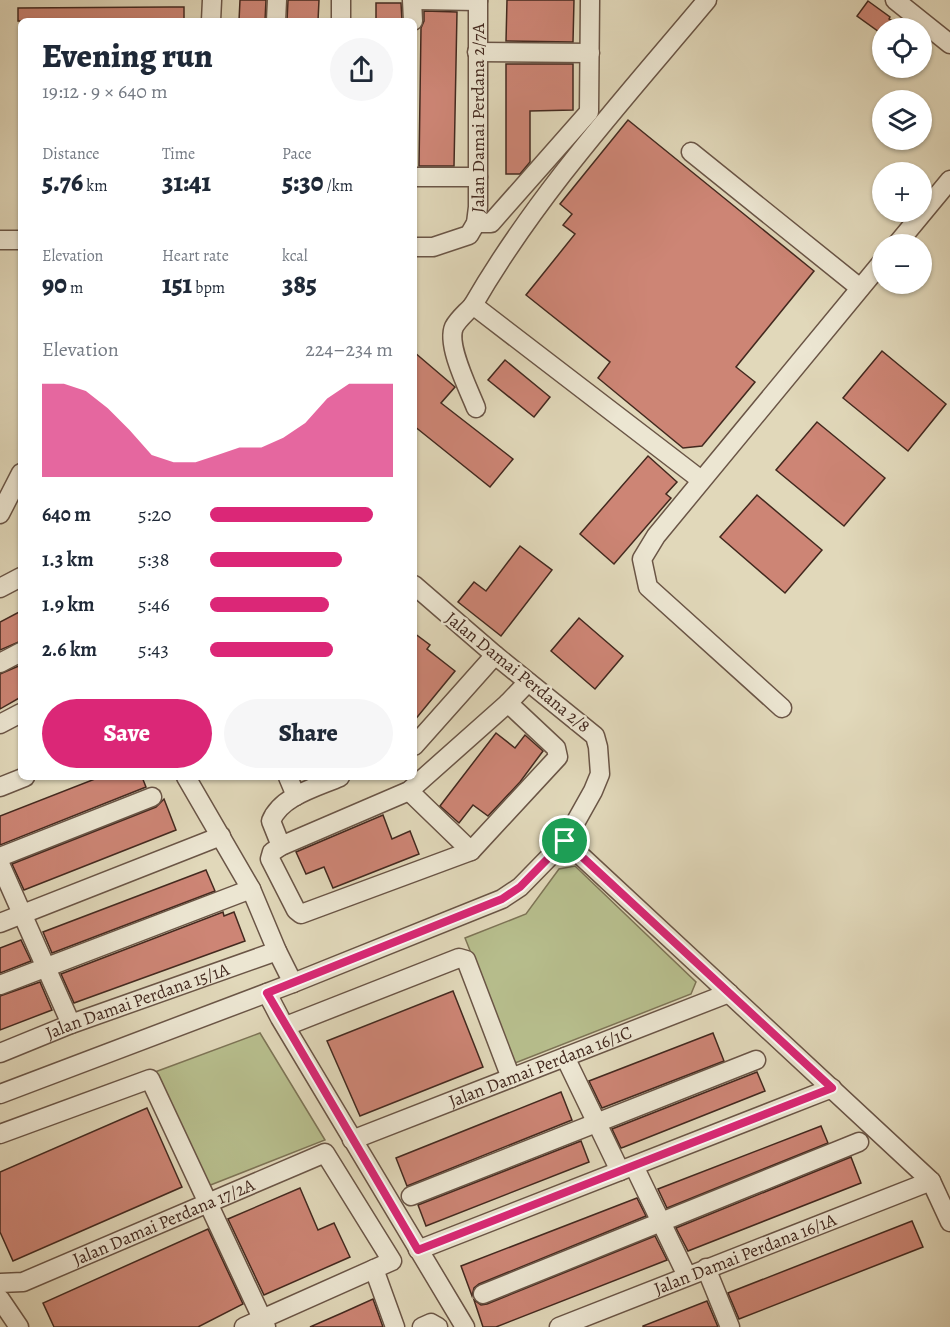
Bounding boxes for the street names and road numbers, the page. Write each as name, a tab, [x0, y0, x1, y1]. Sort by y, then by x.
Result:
street label: Jalan Damai Perdana 2/7A	[465, 23, 490, 214]
street label: Jalan Damai Perdana 2/8	[441, 606, 595, 738]
street label: Jalan Damai Perdana 15/1A	[42, 957, 233, 1045]
street label: Jalan Damai Perdana 16/1C	[445, 1020, 635, 1113]
street label: Jalan Damai Perdana 17/2A	[69, 1172, 259, 1271]
street label: Jalan Damai Perdana 16/1A	[651, 1207, 840, 1301]

